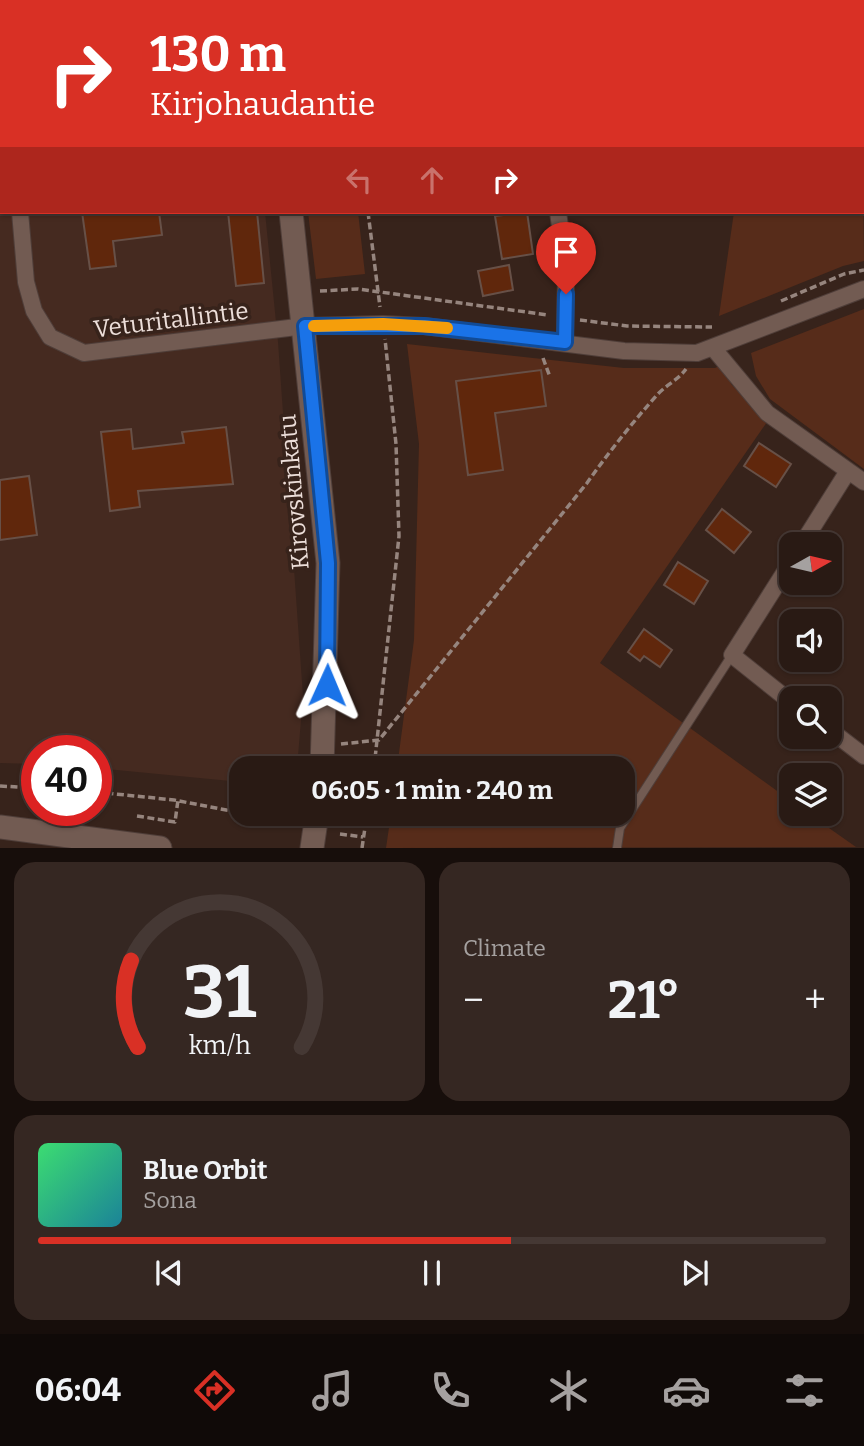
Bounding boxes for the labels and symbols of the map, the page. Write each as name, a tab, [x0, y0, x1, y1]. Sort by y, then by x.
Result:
pin	[536, 222, 596, 294]
street label: Veturitallintie	[92, 297, 250, 343]
street label: Kirovskinkatu	[273, 413, 315, 571]
north arrow	[779, 532, 842, 595]
position arrow	[290, 648, 364, 722]
speed limit sign: 40	[21, 735, 112, 826]

